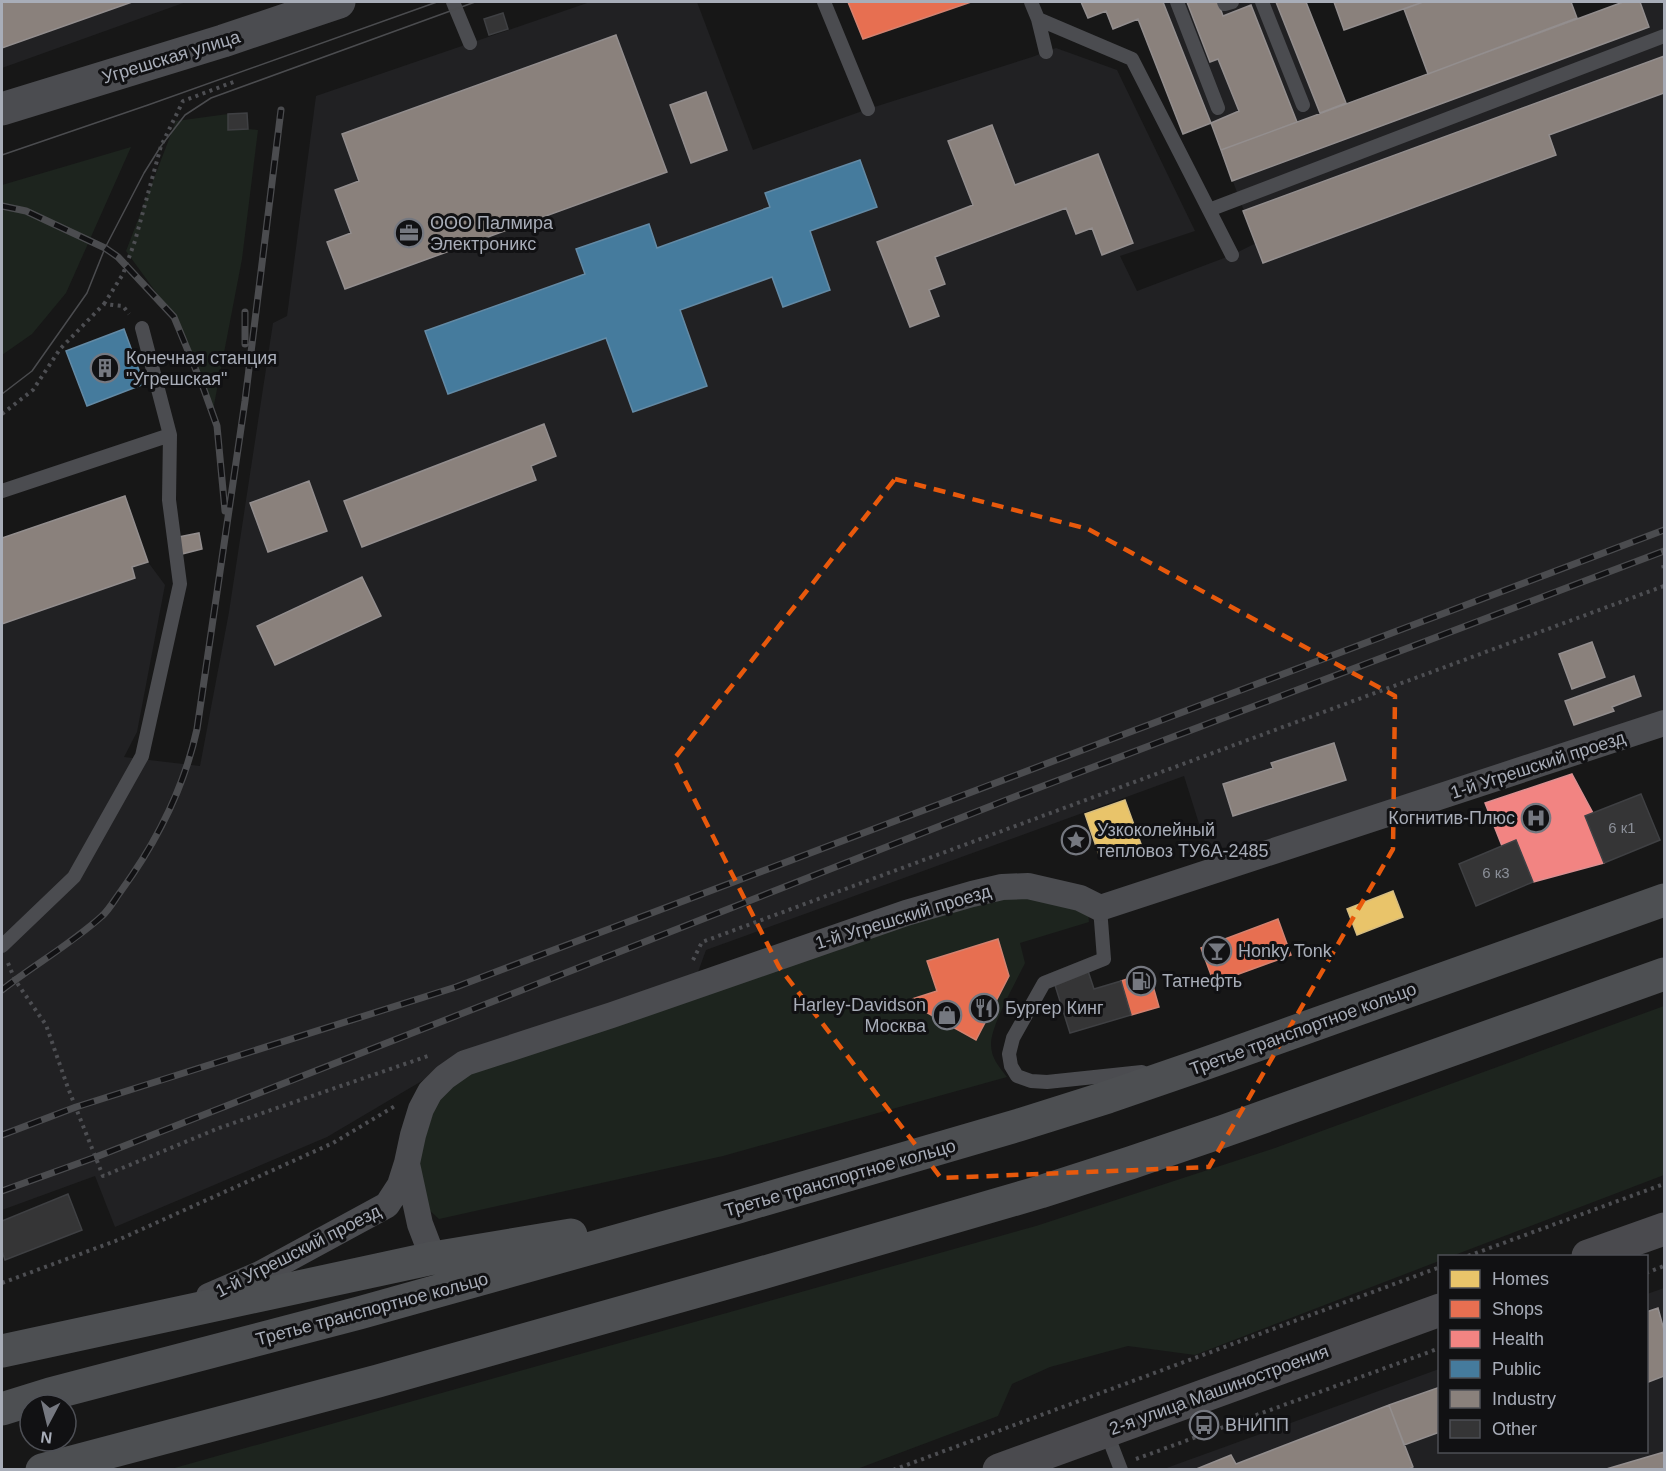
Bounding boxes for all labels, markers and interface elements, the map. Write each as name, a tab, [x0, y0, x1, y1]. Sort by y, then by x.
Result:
street label: Угрешская улица	[100, 26, 243, 87]
place label: ООО Палмира Электроникс	[430, 213, 554, 254]
office icon: ООО Палмира Электроникс	[393, 217, 425, 249]
place label: Конечная станция "Угрешская"	[126, 348, 277, 389]
building icon: Конечная станция "Угрешская"	[89, 352, 121, 384]
street label: 1-й Угрешский проезд	[1448, 727, 1628, 803]
hospital icon: Когнитив-Плюс	[1520, 802, 1552, 834]
place label: Когнитив-Плюс	[1388, 808, 1515, 828]
house number: 6 к1	[1608, 819, 1636, 836]
place label: Узкоколейный тепловоз ТУ6А-2485	[1097, 820, 1268, 861]
place icon: Узкоколейный тепловоз ТУ6А-2485	[1060, 824, 1092, 856]
house number: 6 к3	[1482, 864, 1510, 881]
street label: 1-й Угрешский проезд	[813, 881, 994, 953]
bar icon: Honky Tonk	[1201, 935, 1233, 967]
place label: Honky Tonk	[1238, 941, 1333, 961]
fuel station icon: Татнефть	[1125, 965, 1157, 997]
place label: Татнефть	[1162, 971, 1242, 991]
street label: Третье транспортное кольцо	[1187, 979, 1419, 1079]
restaurant icon: Бургер Кинг	[968, 992, 1000, 1024]
place label: Harley-Davidson Москва	[793, 995, 927, 1036]
place label: Бургер Кинг	[1005, 998, 1104, 1018]
shop icon: Harley-Davidson Москва	[931, 999, 963, 1031]
street label: Третье транспортное кольцо	[722, 1135, 958, 1221]
street label: 1-й Угрешский проезд	[212, 1200, 384, 1301]
legend	[1438, 1255, 1648, 1453]
street label: Третье транспортное кольцо	[254, 1268, 490, 1350]
text: Homes	[1492, 1269, 1549, 1289]
text: Shops	[1492, 1299, 1543, 1319]
text: Health	[1492, 1329, 1544, 1349]
street label: 2-я улица Машиностроения	[1107, 1341, 1331, 1439]
text: Public	[1492, 1359, 1541, 1379]
text: Industry	[1492, 1389, 1556, 1409]
north arrow	[18, 1393, 78, 1453]
bus stop icon: ВНИПП	[1188, 1409, 1220, 1441]
place label: ВНИПП	[1225, 1415, 1289, 1435]
text: Other	[1492, 1419, 1537, 1439]
text: N	[39, 1428, 53, 1447]

